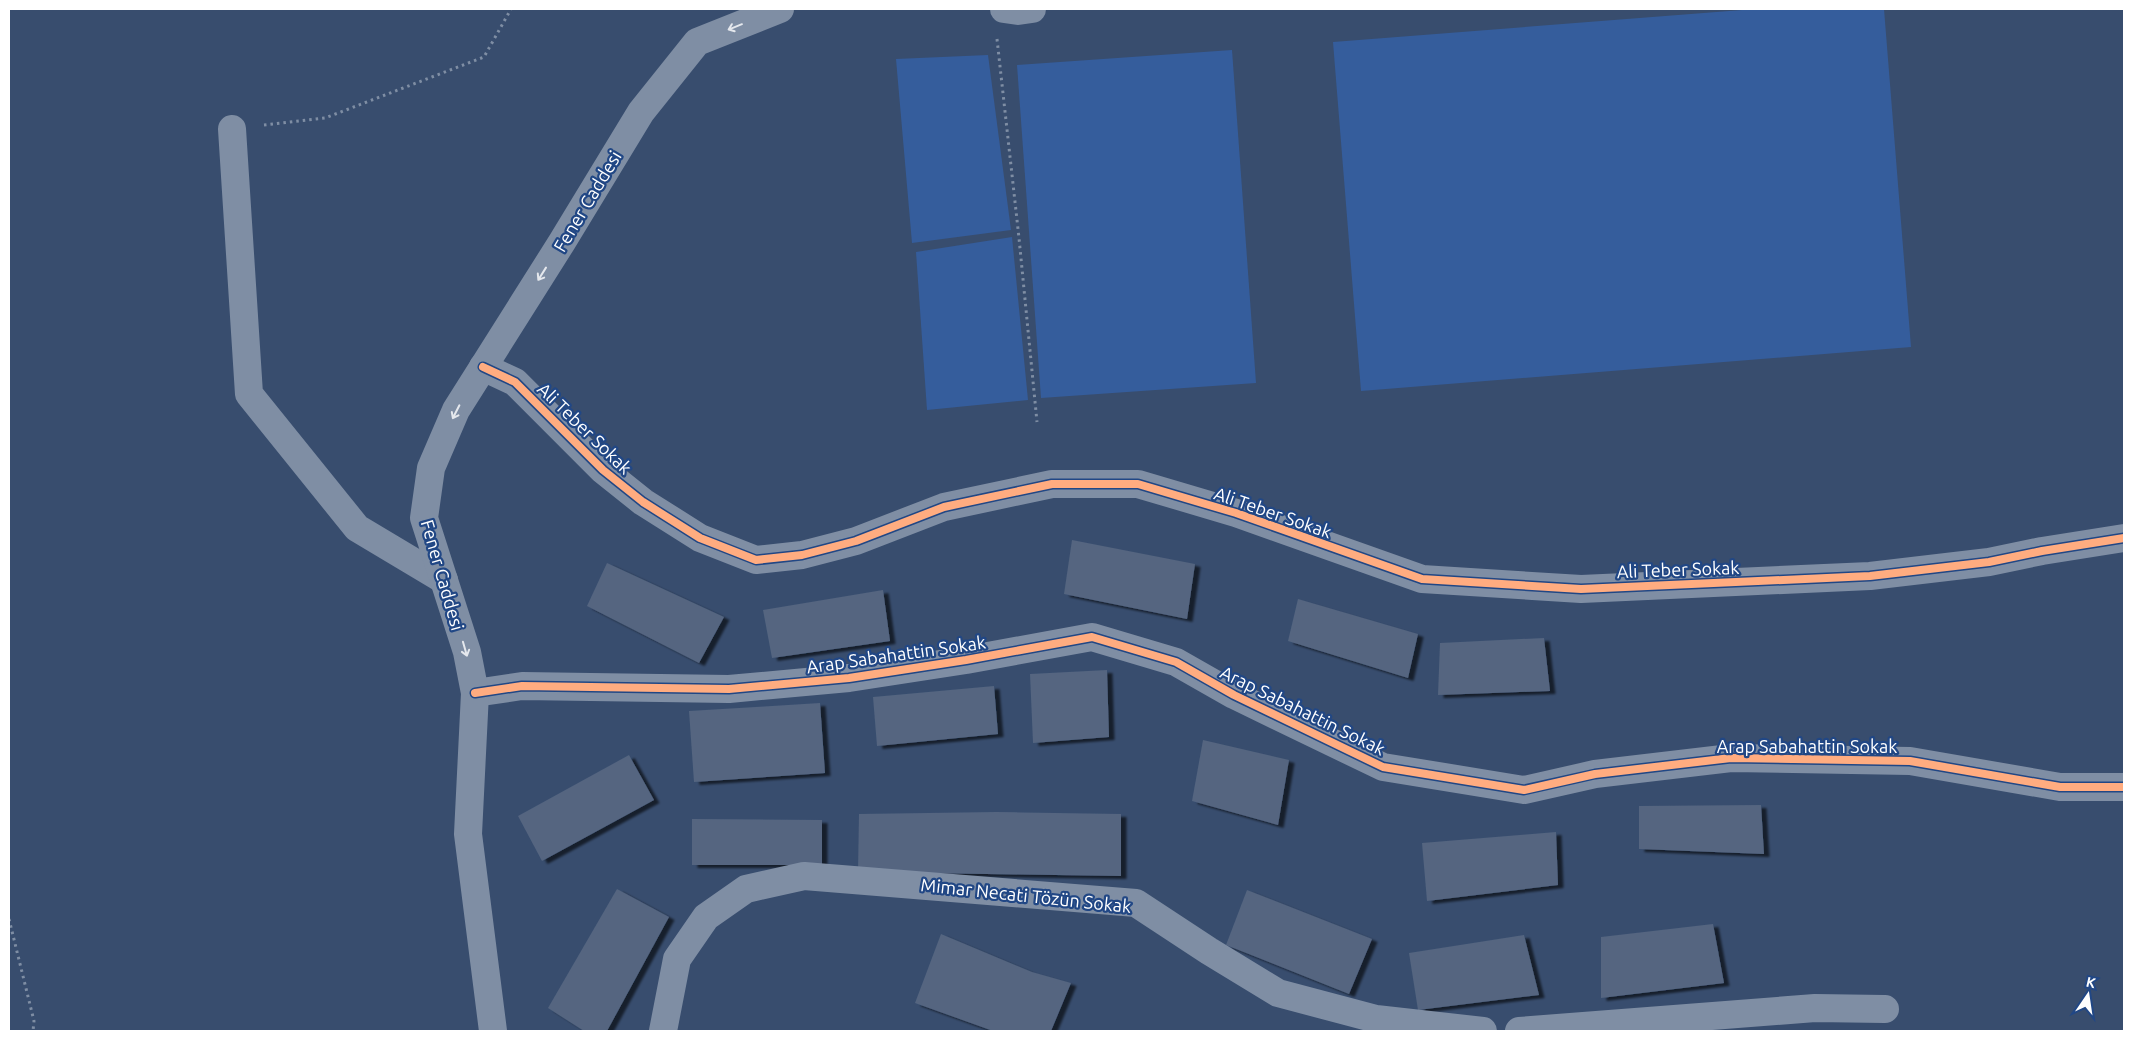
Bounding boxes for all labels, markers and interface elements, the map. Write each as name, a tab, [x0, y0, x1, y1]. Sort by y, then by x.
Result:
one-way arrow	[728, 23, 743, 32]
street label: Fener Caddesi	[549, 147, 625, 255]
one-way arrow	[537, 266, 547, 280]
street label: Ali Teber Sokak	[534, 378, 636, 478]
one-way arrow	[451, 404, 461, 419]
street label: Ali Teber Sokak	[1212, 483, 1334, 541]
street label: Fener Caddesi	[418, 517, 468, 633]
street label: Ali Teber Sokak	[1616, 557, 1740, 581]
street label: Arap Sabahattin Sokak	[805, 632, 987, 676]
one-way arrow	[461, 641, 471, 657]
street label: Arap Sabahattin Sokak	[1217, 661, 1389, 759]
street label: Arap Sabahattin Sokak	[1717, 736, 1897, 756]
street label: Mimar Necati Tözün Sokak	[920, 874, 1132, 916]
north arrow	[2063, 970, 2113, 1020]
text: K	[2085, 973, 2098, 991]

